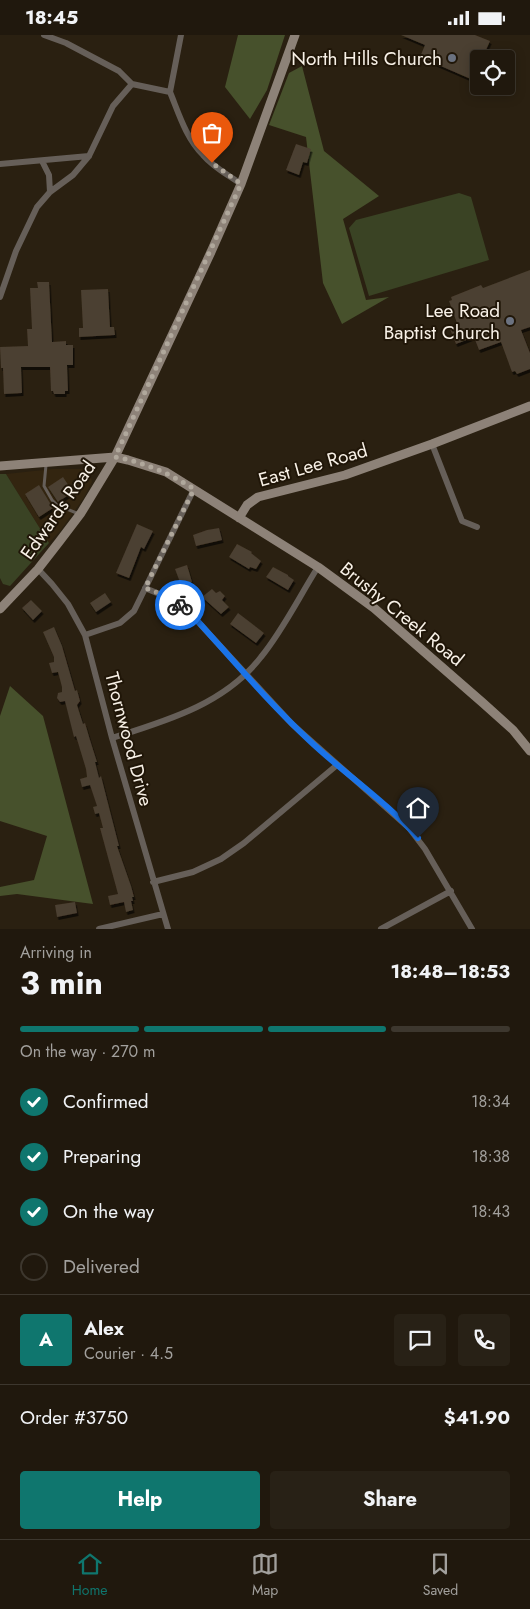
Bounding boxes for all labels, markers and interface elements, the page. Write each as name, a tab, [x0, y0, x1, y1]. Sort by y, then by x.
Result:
text: 18:45	[25, 4, 78, 31]
place label: North Hills Church	[291, 45, 442, 72]
map controls	[470, 50, 515, 95]
button: locate	[470, 50, 515, 95]
marker: North Hills Church	[446, 52, 458, 64]
pin	[191, 112, 233, 163]
icon: bag	[198, 119, 226, 147]
place label: Lee Road Baptist Church	[384, 297, 500, 346]
marker: Lee Road Baptist Church	[504, 315, 516, 327]
street label: East Lee Road	[255, 437, 371, 493]
street label: Edwards Road	[14, 455, 102, 565]
street label: Brushy Creek Road	[334, 556, 470, 672]
courier	[155, 580, 205, 630]
icon: bike	[166, 591, 194, 619]
street label: Thornwood Drive	[98, 669, 160, 809]
pin	[397, 787, 439, 838]
icon: home	[404, 794, 432, 822]
text: Arriving in	[20, 941, 92, 964]
text: 18:48–18:53	[390, 958, 510, 985]
text: 3 min	[20, 960, 103, 1006]
text: On the way · 270 m	[20, 1040, 155, 1063]
icon: check	[20, 1088, 48, 1116]
text: Confirmed	[63, 1088, 149, 1115]
text: 18:34	[471, 1090, 510, 1113]
icon: check	[20, 1143, 48, 1171]
text: Preparing	[63, 1143, 141, 1170]
text: 18:38	[472, 1145, 510, 1168]
icon: check	[20, 1198, 48, 1226]
text: On the way	[63, 1198, 154, 1225]
text: 18:43	[471, 1200, 510, 1223]
text: Delivered	[63, 1253, 140, 1280]
button: chat	[394, 1314, 446, 1366]
button: phone	[458, 1314, 510, 1366]
text: Alex	[84, 1315, 124, 1342]
text: A	[39, 1326, 53, 1353]
text: Courier · 4.5	[84, 1342, 173, 1365]
text: Order #3750	[20, 1404, 128, 1431]
text: $41.90	[444, 1404, 510, 1431]
button: Help	[20, 1471, 260, 1529]
button: Share	[270, 1471, 510, 1529]
tab: Home	[72, 1550, 108, 1600]
tab: Map	[251, 1550, 279, 1600]
tab: Saved	[423, 1550, 458, 1600]

